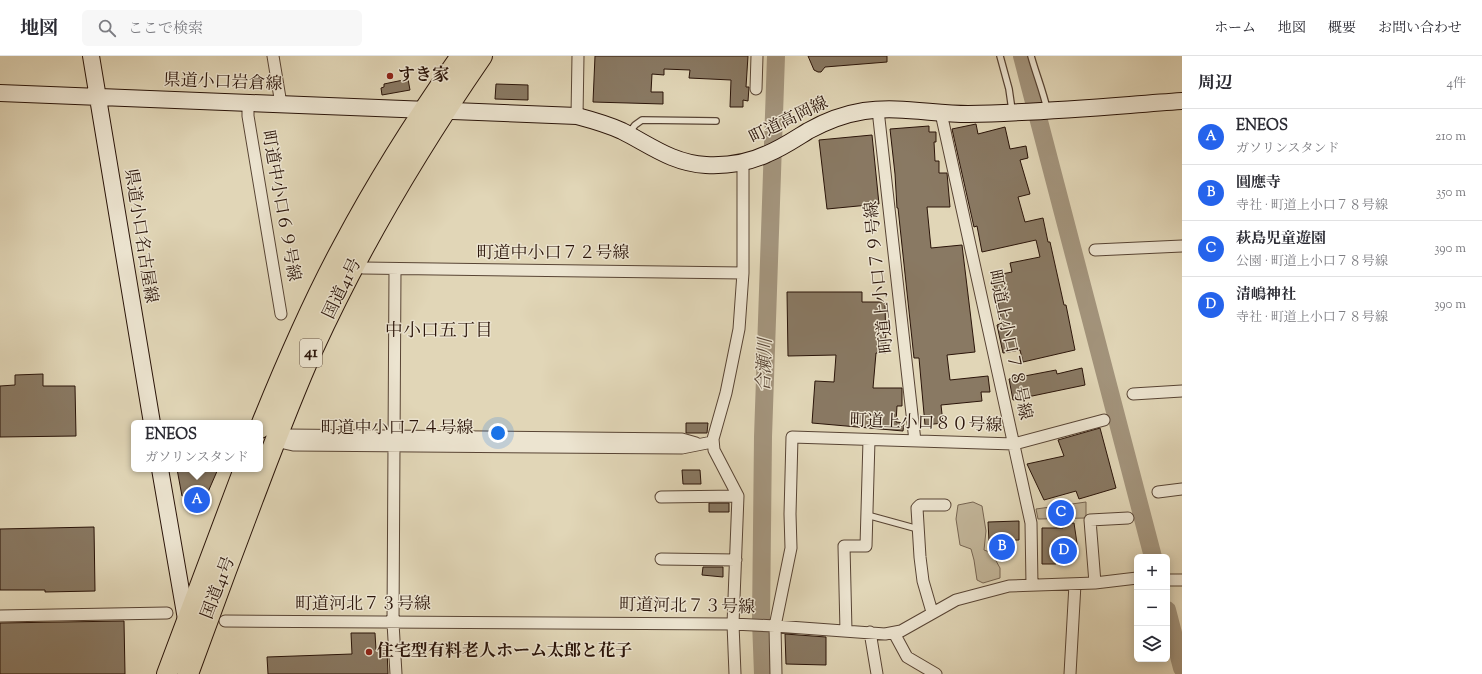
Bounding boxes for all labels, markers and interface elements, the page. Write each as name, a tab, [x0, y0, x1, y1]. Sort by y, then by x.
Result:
search box	[82, 10, 362, 46]
text: 地図	[20, 16, 58, 43]
icon: search	[96, 17, 118, 39]
text: ここで検索	[128, 19, 203, 40]
text: ホーム	[1214, 19, 1256, 39]
text: 地図	[1278, 19, 1306, 39]
text: 概要	[1328, 19, 1356, 39]
text: お問い合わせ	[1378, 19, 1462, 39]
place label: すき家	[398, 64, 449, 88]
street label: 県道小口岩倉線	[163, 69, 283, 97]
marker: すき家	[385, 71, 395, 81]
text: 周辺	[1198, 72, 1232, 96]
text: 4件	[1446, 75, 1466, 93]
street label: 町道高岡線	[746, 92, 832, 150]
text: ENEOS	[1236, 116, 1288, 137]
text: A	[1206, 128, 1216, 146]
text: 210 m	[1435, 128, 1466, 146]
street label: 町道中小口６９号線	[255, 129, 305, 283]
text: ガソリンスタンド	[1236, 140, 1340, 158]
street label: 県道小口名古屋線	[118, 167, 162, 305]
text: 圓應寺	[1236, 173, 1281, 194]
text: B	[1207, 184, 1215, 202]
text: 350 m	[1436, 184, 1466, 202]
text: 寺社 · 町道上小口７８号線	[1236, 197, 1388, 215]
street label: 町道上小口７９号線	[860, 200, 900, 354]
text: 萩島児童遊園	[1236, 229, 1326, 250]
text: C	[1206, 240, 1216, 258]
text: 390 m	[1434, 240, 1466, 258]
street label: 町道中小口７２号線	[477, 242, 630, 266]
text: 公園 · 町道上小口７８号線	[1236, 253, 1388, 271]
street label: 国道41号	[318, 254, 368, 324]
street label: 町道上小口７８号線	[981, 268, 1037, 422]
text: 清嶋神社	[1236, 285, 1296, 306]
text: D	[1206, 296, 1216, 314]
text: 390 m	[1434, 296, 1466, 314]
text: 寺社 · 町道上小口７８号線	[1236, 309, 1388, 327]
district label: 中小口五丁目	[385, 319, 493, 345]
water label: 合瀬川	[752, 336, 780, 392]
road number: 41	[300, 339, 322, 367]
street label: 町道上小口８０号線	[849, 409, 1003, 439]
street label: 町道中小口７４号線	[321, 417, 474, 441]
popup	[131, 420, 263, 472]
your location	[488, 423, 508, 443]
text: ENEOS	[145, 425, 197, 446]
text: ガソリンスタンド	[145, 449, 249, 467]
pin: A	[184, 485, 210, 515]
pin: C	[1048, 498, 1074, 528]
pin: B	[989, 532, 1015, 562]
pin: D	[1051, 536, 1077, 566]
street label: 国道41号	[196, 553, 242, 623]
map controls	[1134, 554, 1170, 662]
button: +	[1134, 554, 1170, 590]
button: −	[1134, 590, 1170, 626]
street label: 町道河北７３号線	[295, 593, 431, 617]
street label: 町道河北７３号線	[619, 594, 755, 620]
button: layers	[1134, 626, 1170, 662]
place label: 住宅型有料老人ホーム太郎と花子	[377, 640, 632, 664]
marker: 住宅型有料老人ホーム太郎と花子	[364, 647, 374, 657]

